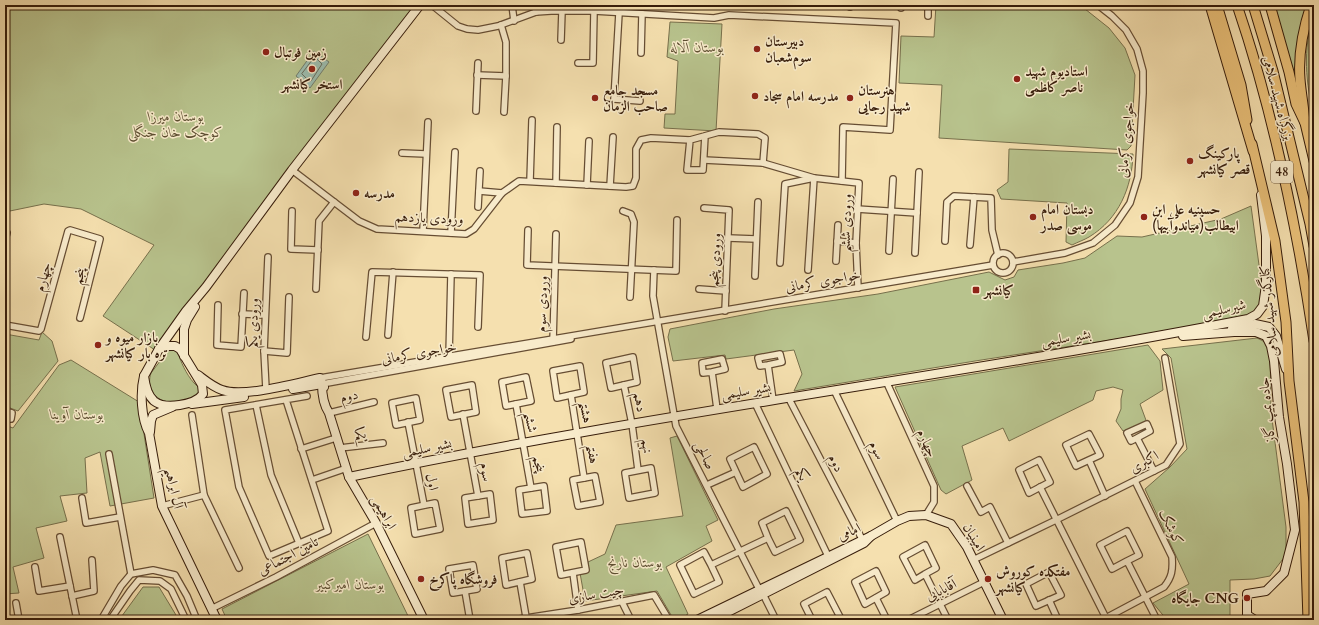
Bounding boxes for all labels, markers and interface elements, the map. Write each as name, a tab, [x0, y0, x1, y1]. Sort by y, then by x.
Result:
place label: دبیرستان سوم‌شعبان	[765, 32, 812, 70]
park label: بوستان آلاله	[670, 38, 724, 57]
place label: زمین فوتبال	[274, 43, 327, 62]
marker: دبیرستان سوم‌شعبان	[752, 44, 762, 54]
marker: زمین فوتبال	[261, 47, 271, 57]
street label: بزرگراه شهید سلامی	[1258, 54, 1299, 143]
place label: استادیوم شهید ناصر کاظمی	[1025, 62, 1088, 97]
marker: استخر کیانشهر	[307, 64, 317, 74]
marker: استادیوم شهید ناصر کاظمی	[1012, 74, 1022, 84]
place label: استخر کیانشهر	[279, 75, 343, 94]
place label: مسجد جامع صاحب الزمان	[603, 81, 668, 116]
place label: هنرستان شهید رجایی	[857, 81, 911, 116]
place label: مدرسه امام سجاد	[763, 87, 839, 109]
marker: مدرسه امام سجاد	[750, 91, 760, 101]
marker: مسجد جامع صاحب الزمان	[590, 93, 600, 103]
marker: هنرستان شهید رجایی	[845, 93, 855, 103]
street label: خواجوی کرمانی	[1113, 101, 1139, 179]
park label: بوستان میرزا کوچک خان جنگلی	[128, 107, 224, 142]
place label: پارکینگ قصر کیانشهر	[1196, 144, 1250, 179]
marker: پارکینگ قصر کیانشهر	[1185, 156, 1195, 166]
road number: 48	[1271, 161, 1293, 183]
place label: مدرسه	[364, 184, 395, 203]
marker: مدرسه	[351, 188, 361, 198]
street label: ورودی ششم	[835, 193, 861, 253]
place label: دبستان امام موسی صدر	[1039, 200, 1094, 235]
place label: حسینیه علی ابن ابیطالب(میاندوآبیها)	[1152, 200, 1239, 235]
street label: ورودی یازدهم	[394, 207, 464, 233]
marker: دبستان امام موسی صدر	[1028, 212, 1038, 222]
marker: حسینیه علی ابن ابیطالب(میاندوآبیها)	[1139, 212, 1149, 222]
street label: ورودی پنجم	[704, 232, 730, 288]
street label: چهارم	[30, 260, 59, 295]
street label: پنجم	[68, 264, 95, 287]
street label: کنارگذر شهید سلامی	[1254, 264, 1283, 358]
street label: خواجوی کرمانی	[784, 265, 862, 297]
street label: ورودی سوم	[532, 275, 555, 333]
place label: کیانشهر	[982, 281, 1014, 300]
marker: کیانشهر	[971, 285, 981, 295]
street label: شیرسلیمی	[1200, 295, 1248, 323]
street label: ورودی یکم	[243, 298, 267, 348]
street label: بشیر سلیمی	[1040, 325, 1092, 351]
place label: بازار میوه و تره بار کیانشهر	[104, 328, 168, 363]
street label: خواجوی کرمانی	[380, 337, 458, 369]
marker: بازار میوه و تره بار کیانشهر	[93, 340, 103, 350]
street label: جاده پمپ گاز	[1254, 376, 1281, 446]
street label: بشیر سلیمی	[720, 378, 772, 404]
street label: دوم	[338, 385, 361, 410]
street label: دهم	[625, 390, 651, 414]
street label: هشتم	[571, 399, 597, 425]
park label: بوستان آوینا	[48, 405, 104, 424]
street label: ششم	[516, 410, 542, 435]
street label: یکم	[353, 424, 369, 448]
street label: چهارم	[909, 426, 942, 462]
street label: بشیر سلیمی	[401, 434, 453, 462]
street label: صالحی	[690, 437, 720, 473]
street label: سوم	[862, 437, 890, 464]
street label: نهم	[633, 438, 657, 455]
street label: هفتم	[578, 443, 604, 466]
street label: اکبری	[1126, 446, 1162, 478]
street label: دوم	[821, 451, 849, 477]
street label: پنجم	[524, 454, 550, 476]
street label: سوم	[472, 461, 497, 484]
street label: یکم	[787, 464, 814, 487]
street label: آل ابراهیم	[156, 465, 188, 513]
street label: اول	[421, 472, 443, 492]
street label: ابراهیمی	[367, 491, 401, 533]
street label: کوشک	[1154, 506, 1188, 548]
street label: امامی	[834, 518, 864, 546]
street label: امینیان	[958, 519, 990, 555]
street label: تامین اجتماعی	[254, 532, 322, 580]
park label: بوستان نارنج	[608, 553, 663, 575]
place label: مفتکده کوروش کیانشهر	[994, 562, 1070, 597]
place label: فروشگاه پاکرخ	[429, 570, 497, 592]
street label: آقابابایی	[922, 573, 961, 606]
marker: فروشگاه پاکرخ	[416, 574, 426, 584]
marker: مفتکده کوروش کیانشهر	[983, 574, 993, 584]
park label: بوستان امیرکبیر	[315, 575, 385, 594]
street label: چیت سازی	[567, 580, 625, 608]
place label: جایگاه CNG	[1171, 589, 1240, 608]
marker: جایگاه CNG	[1242, 593, 1252, 603]

